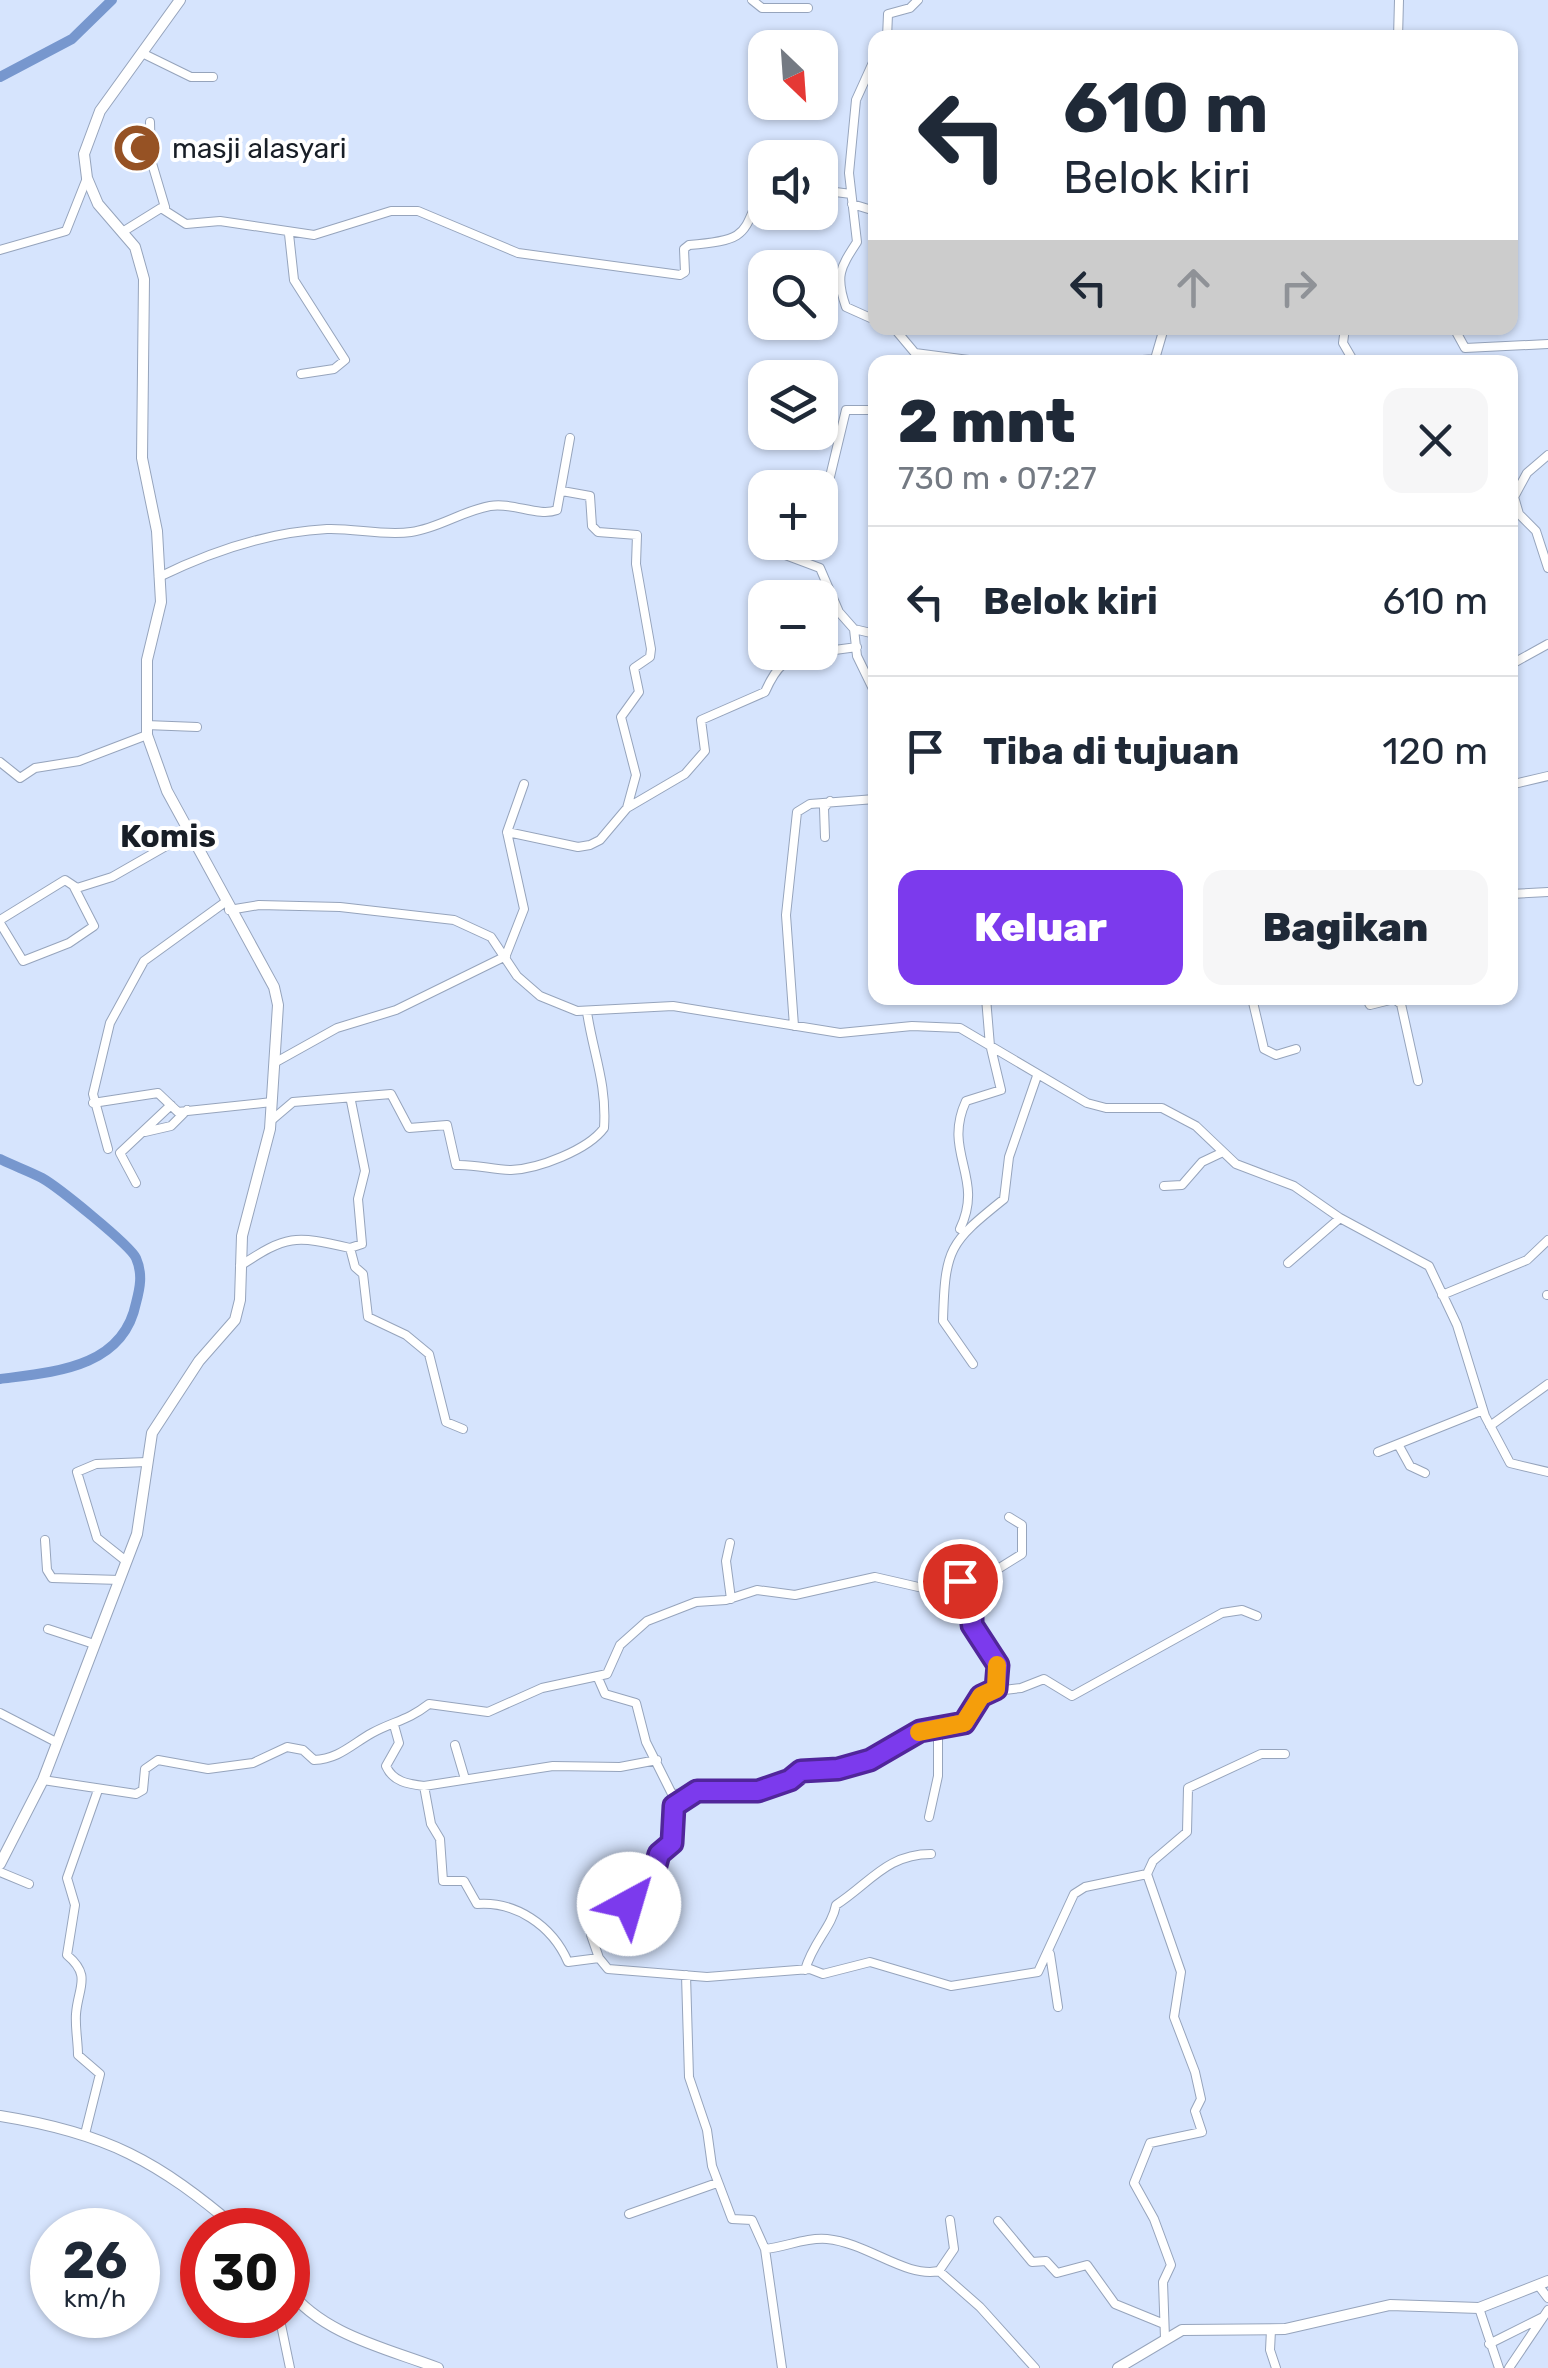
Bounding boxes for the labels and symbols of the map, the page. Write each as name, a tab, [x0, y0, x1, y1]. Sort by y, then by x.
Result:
north arrow	[748, 30, 838, 120]
mosque icon: masji alasyari	[111, 122, 163, 174]
place label: masji alasyari	[172, 132, 347, 165]
district label: Komis	[120, 817, 216, 855]
pin	[918, 1539, 1003, 1624]
position arrow	[577, 1852, 681, 1956]
speed limit sign: 30	[180, 2208, 310, 2338]

